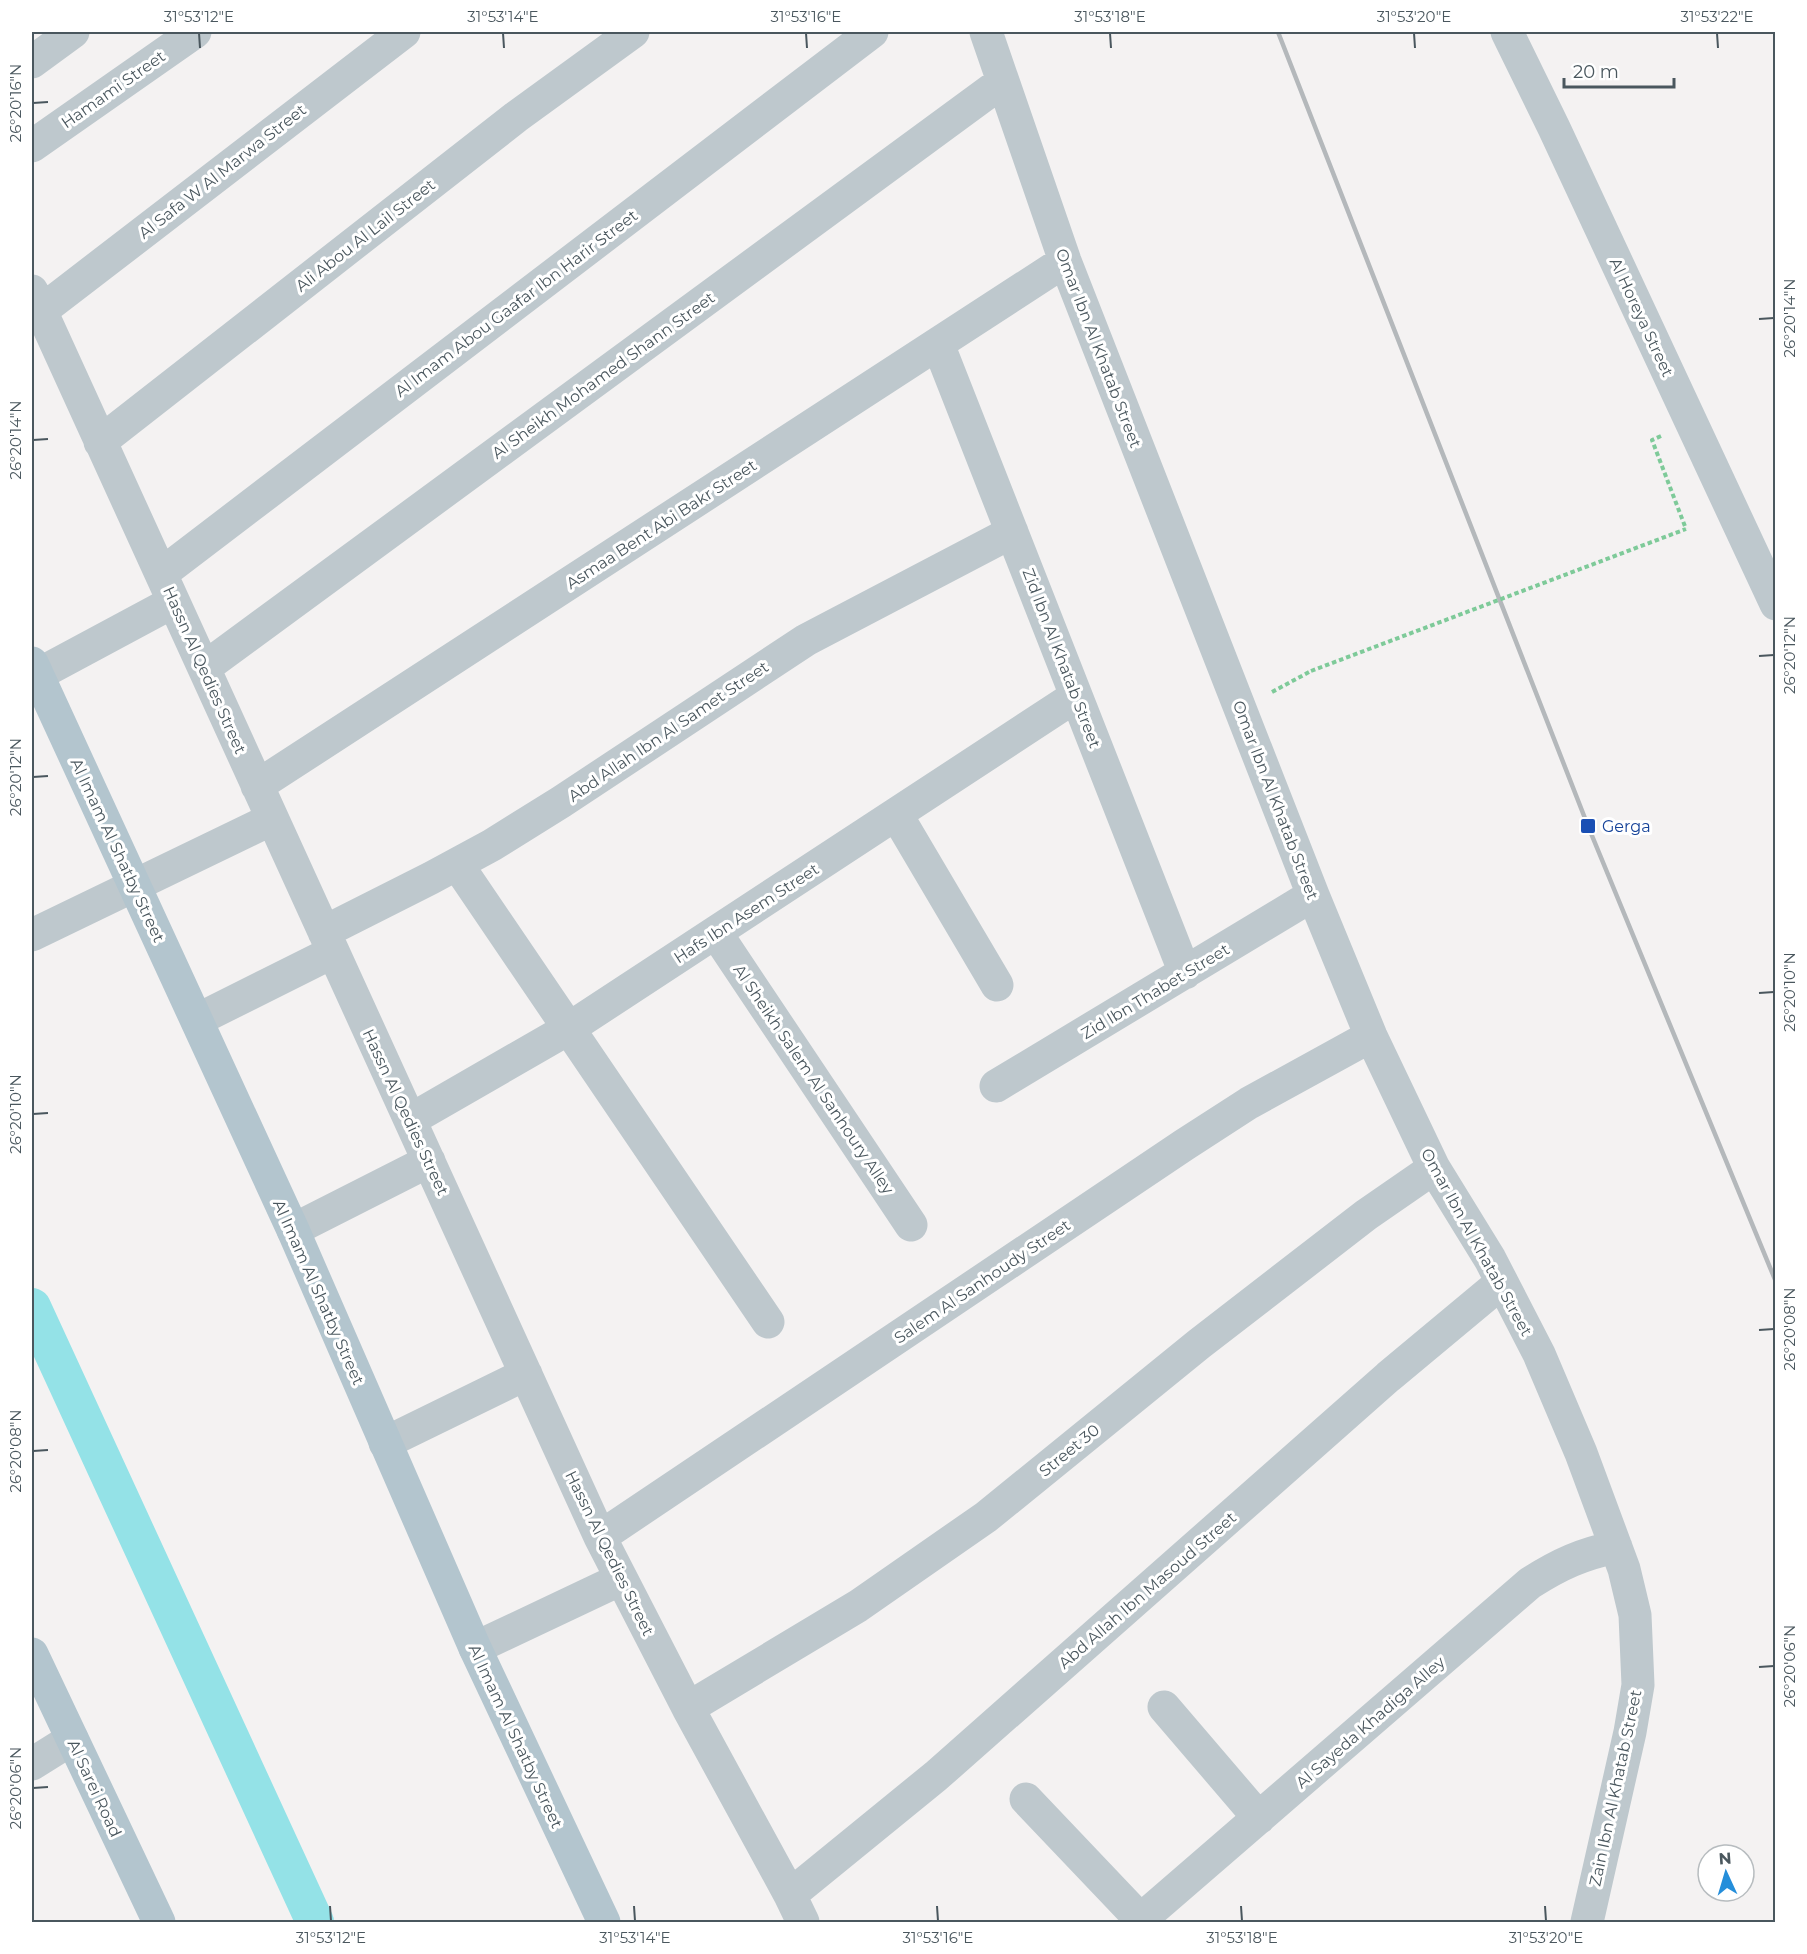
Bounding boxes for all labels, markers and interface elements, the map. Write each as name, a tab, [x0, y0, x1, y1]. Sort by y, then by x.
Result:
text: 31°53'12"E	[164, 7, 234, 26]
text: 31°53'14"E	[467, 7, 539, 26]
text: 31°53'16"E	[771, 7, 841, 26]
text: 31°53'18"E	[1074, 7, 1146, 26]
text: 31°53'20"E	[1377, 7, 1451, 26]
text: 31°53'22"E	[1680, 7, 1754, 26]
street label: Hamami Street	[58, 46, 169, 132]
scale bar	[1564, 51, 1674, 89]
text: 20 m	[1573, 61, 1619, 83]
text: 26°20'16"N	[6, 64, 25, 142]
street label: Al Safa W Al Marwa Street	[135, 100, 310, 243]
street label: Ali Abou Al Lail Street	[292, 175, 439, 296]
street label: Al Imam Abou Gaafar Ibn Harir Street	[391, 206, 642, 401]
street label: Omar Ibn Al Khatab Street	[1052, 246, 1146, 451]
street label: Al Horeya Street	[1606, 255, 1678, 380]
text: 26°20'14"N	[1780, 279, 1799, 358]
street label: Al Sheikh Mohamed Shann Street	[488, 288, 719, 463]
text: 26°20'14"N	[6, 401, 25, 480]
street label: Asmaa Bent Abi Bakr Street	[562, 455, 760, 593]
street label: Zid Ibn Al Khatab Street	[1018, 566, 1105, 751]
street label: Hassn Al Qedies Street	[159, 584, 250, 757]
text: 26°20'12"N	[1780, 616, 1799, 694]
street label: Abd Allah Ibn Al Samet Street	[565, 657, 772, 806]
street label: Omar Ibn Al Khatab Street	[1229, 698, 1323, 903]
text: 26°20'12"N	[6, 738, 25, 816]
street label: Al Imam Al Shatby Street	[67, 755, 169, 946]
marker: Gerga	[1579, 817, 1597, 835]
place label: Gerga	[1602, 817, 1651, 836]
street label: Hafs Ibn Asem Street	[670, 859, 823, 967]
street label: Zid Ibn Thabet Street	[1078, 939, 1233, 1043]
text: 26°20'10"N	[1780, 952, 1799, 1032]
street label: Al Sheikh Salem Al Sanhoury Alley	[729, 961, 898, 1198]
street label: Hassn Al Qedies Street	[359, 1026, 453, 1199]
text: 26°20'10"N	[6, 1074, 25, 1154]
street label: Omar Ibn Al Khatab Street	[1417, 1145, 1536, 1340]
street label: Al Imam Al Shatby Street	[269, 1197, 368, 1388]
street label: Salem Al Sanhoudy Street	[891, 1215, 1074, 1347]
text: 26°20'08"N	[1780, 1287, 1799, 1371]
text: 26°20'08"N	[6, 1409, 25, 1493]
street label: Street 30	[1035, 1420, 1103, 1480]
street label: Hassn Al Qedies Street	[561, 1468, 658, 1639]
street label: Abd Allah Ibn Masoud Street	[1055, 1508, 1240, 1673]
text: 26°20'06"N	[1780, 1625, 1799, 1707]
street label: Al Imam Al Shatby Street	[465, 1641, 567, 1832]
street label: Al Sayeda Khadiga Alley	[1292, 1652, 1449, 1792]
street label: Zain Ibn Al Khatab Street	[1585, 1688, 1646, 1888]
street label: Al Sarei Road	[64, 1736, 125, 1840]
text: 26°20'06"N	[6, 1747, 25, 1829]
north arrow	[1696, 1843, 1756, 1903]
text: N	[1718, 1849, 1732, 1868]
text: 31°53'12"E	[296, 1928, 366, 1947]
text: 31°53'14"E	[599, 1928, 671, 1947]
text: 31°53'16"E	[903, 1928, 973, 1947]
text: 31°53'18"E	[1206, 1928, 1278, 1947]
text: 31°53'20"E	[1509, 1928, 1583, 1947]

